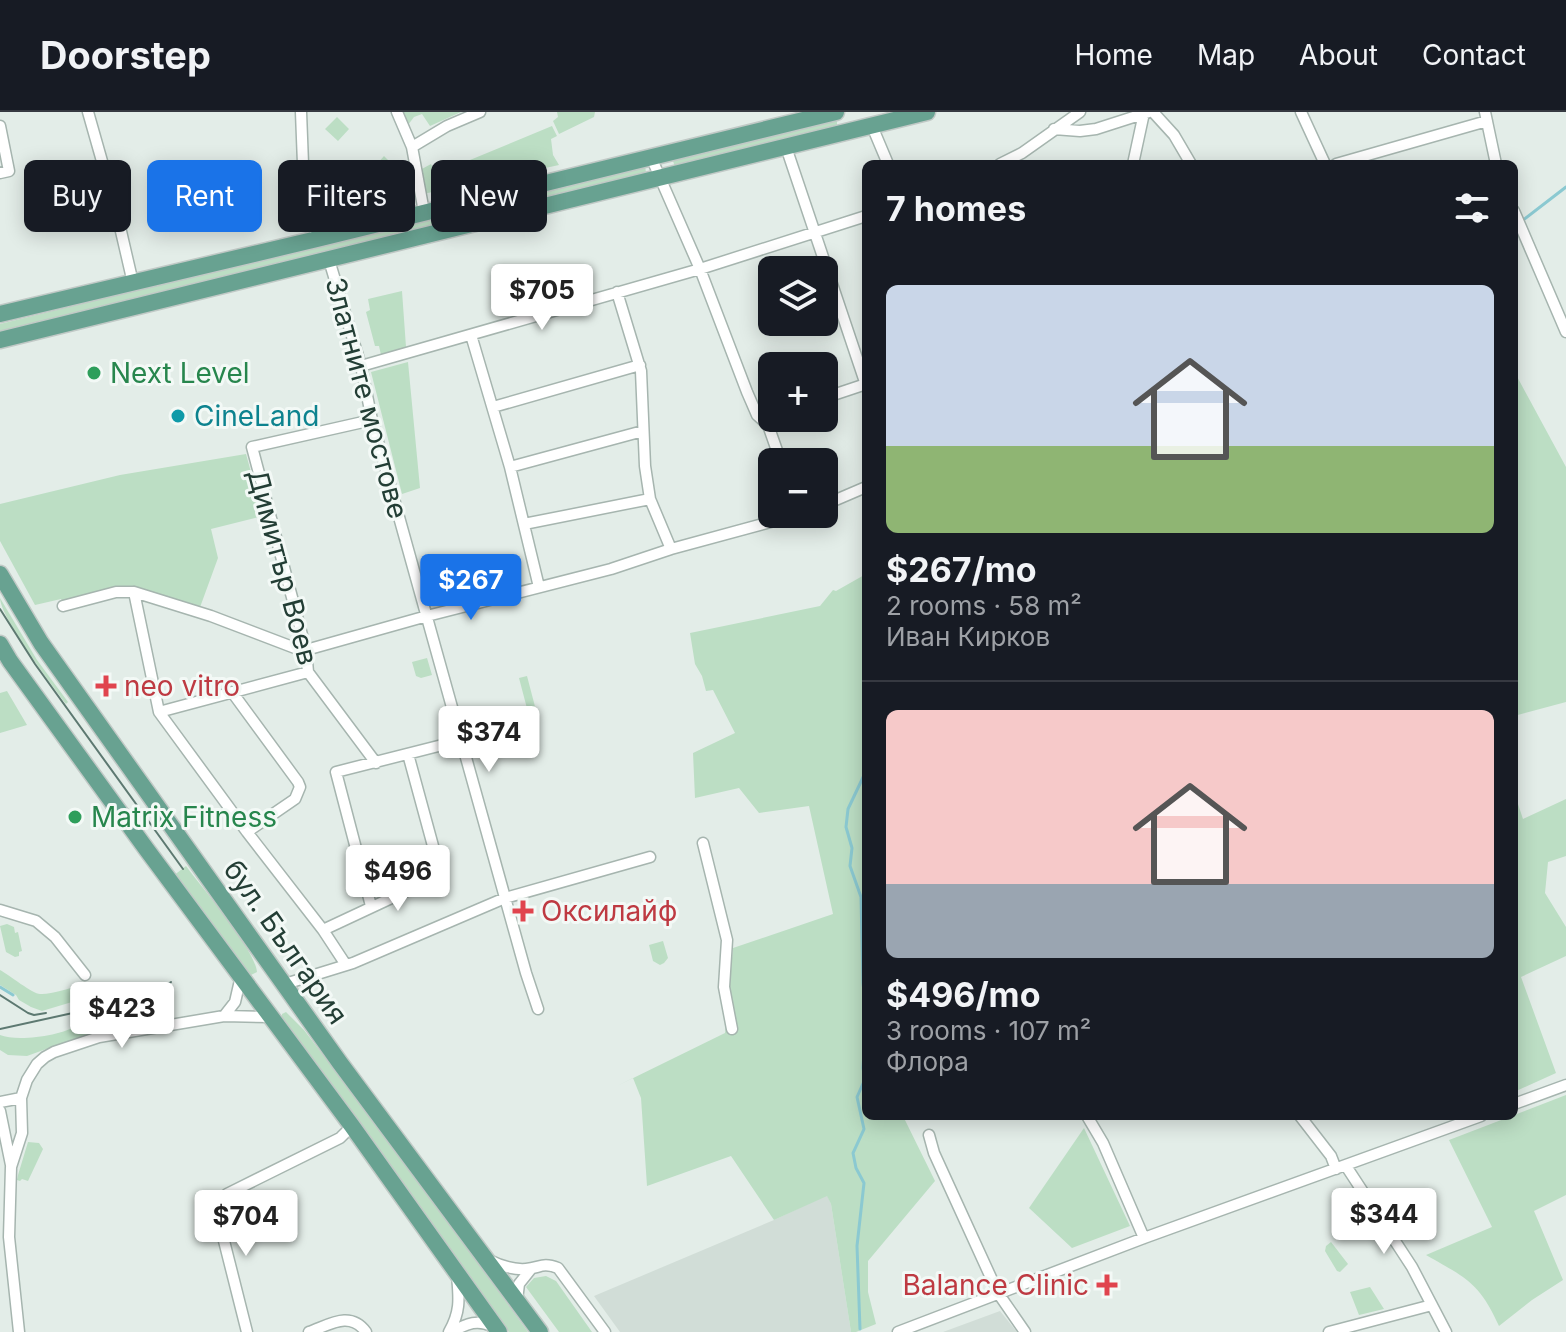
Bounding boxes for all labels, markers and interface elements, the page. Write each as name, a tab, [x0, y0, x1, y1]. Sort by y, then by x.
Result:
text: Doorstep	[40, 32, 211, 78]
text: Home	[1074, 38, 1153, 72]
text: Map	[1197, 38, 1255, 72]
text: About	[1299, 38, 1378, 72]
text: Contact	[1422, 38, 1526, 72]
chip: Buy	[24, 160, 131, 232]
chip: Rent	[147, 160, 262, 232]
chip: Filters	[278, 160, 415, 232]
chip: New	[431, 160, 547, 232]
icon: filters	[1450, 186, 1494, 230]
text: 7 homes	[886, 188, 1026, 229]
map controls	[758, 256, 838, 528]
button: layers	[758, 256, 838, 336]
pin: $705	[495, 264, 589, 332]
street label: Златните мостове	[318, 274, 416, 522]
text: $705	[509, 274, 575, 305]
icon: home	[1118, 337, 1262, 481]
button: +	[758, 352, 838, 432]
place label: Next Level	[110, 356, 250, 390]
marker: Next Level	[85, 364, 103, 382]
place label: CineLand	[194, 399, 319, 433]
marker: CineLand	[169, 407, 187, 425]
button: −	[758, 448, 838, 528]
street label: Димитър Воев	[241, 465, 325, 669]
text: $267/mo	[886, 549, 1037, 590]
pin: $267	[424, 554, 518, 622]
text: $267	[438, 564, 504, 595]
text: 2 rooms · 58 m²	[886, 590, 1082, 621]
text: Иван Кирков	[886, 621, 1050, 652]
place label: neo vitro	[124, 669, 240, 703]
marker: neo vitro	[95, 675, 117, 697]
pin: $374	[442, 706, 536, 774]
text: $374	[457, 716, 522, 747]
icon: home	[1118, 762, 1262, 906]
place label: Matrix Fitness	[91, 800, 277, 834]
marker: Matrix Fitness	[66, 808, 84, 826]
pin: $496	[351, 845, 445, 913]
street label: бул. България	[217, 853, 355, 1031]
text: $496	[364, 855, 432, 886]
place label: Оксилайф	[541, 894, 677, 928]
marker: Оксилайф	[512, 900, 534, 922]
text: $496/mo	[886, 974, 1041, 1015]
pin: $423	[75, 982, 169, 1050]
text: $423	[88, 992, 156, 1023]
text: 3 rooms · 107 m²	[886, 1015, 1091, 1046]
text: Флора	[886, 1046, 969, 1077]
pin: $344	[1337, 1188, 1431, 1256]
pin: $704	[199, 1190, 293, 1258]
text: $344	[1350, 1198, 1418, 1229]
text: $704	[213, 1200, 279, 1231]
place label: Balance Clinic	[902, 1268, 1089, 1302]
marker: Balance Clinic	[1096, 1274, 1118, 1296]

